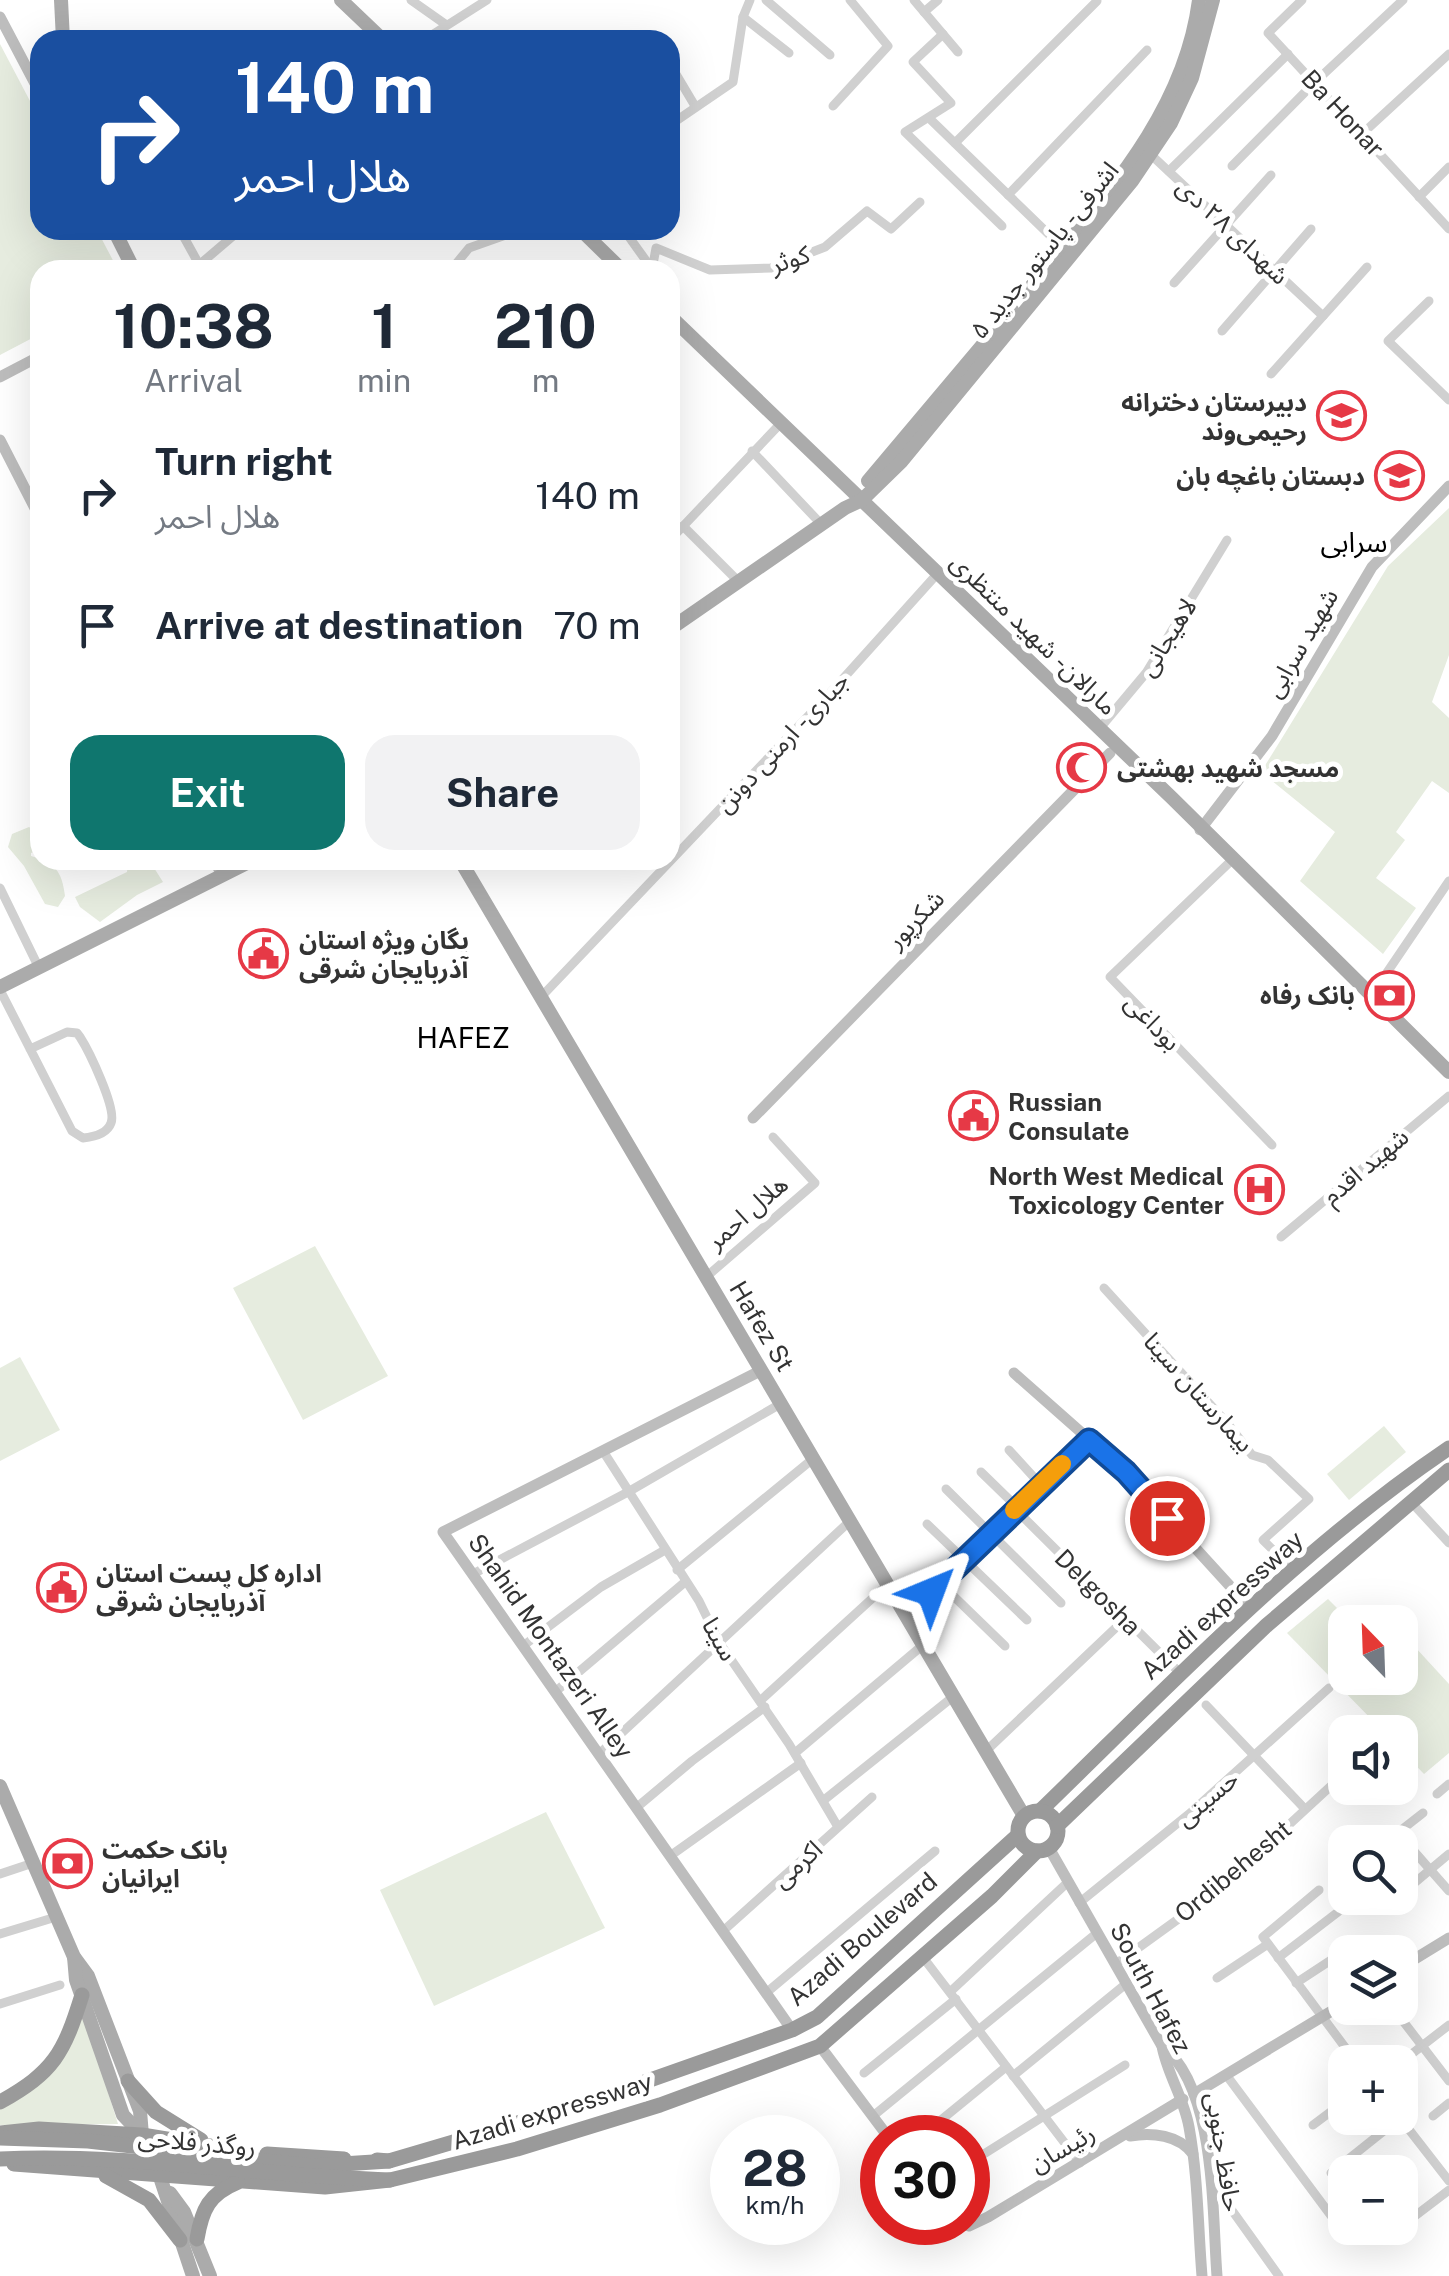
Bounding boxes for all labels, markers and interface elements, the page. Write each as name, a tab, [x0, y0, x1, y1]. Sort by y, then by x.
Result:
text: 140 m	[235, 46, 434, 129]
street label: Ba Honar	[1295, 63, 1391, 163]
icon: right	[70, 70, 200, 200]
text: هلال احمر	[235, 149, 411, 202]
street label: اشرفی - پاستور جدید ۵	[963, 156, 1125, 345]
street label: شهدای ۲۸ دی	[1171, 172, 1295, 290]
street label: کوثر	[766, 238, 814, 280]
text: 10:38	[113, 291, 274, 362]
text: 1	[371, 291, 397, 362]
text: 210	[494, 291, 597, 362]
text: Arrival	[144, 362, 243, 399]
text: min	[357, 362, 411, 399]
text: m	[532, 362, 559, 399]
place label: دبیرستان دخترانه رحیمی‌وند	[1121, 387, 1307, 446]
school or university icon: دبیرستان دخترانه رحیمی‌وند	[1316, 390, 1368, 442]
text: Turn right	[155, 439, 333, 484]
school or university icon: دبستان باغچه بان	[1374, 450, 1426, 502]
place label: دبستان باغچه بان	[1176, 461, 1365, 493]
icon: right	[70, 468, 125, 523]
text: 140 m	[535, 473, 640, 518]
text: هلال احمر	[155, 498, 280, 535]
district label: سرابی	[1320, 525, 1388, 559]
street label: مارالان - شهید منتظری	[944, 547, 1124, 721]
street label: شهید سرابی	[1258, 583, 1344, 703]
street label: لاهیجانی	[1131, 592, 1203, 682]
icon: arrive	[70, 598, 125, 653]
text: Arrive at destination	[155, 603, 523, 648]
text: 70 m	[553, 603, 641, 648]
street label: جباری - ارمنی دونن	[709, 665, 855, 819]
button: Exit	[70, 735, 345, 850]
button: Share	[365, 735, 640, 850]
mosque icon: مسجد شهید بهشتی	[1056, 742, 1108, 794]
place label: مسجد شهید بهشتی	[1117, 753, 1339, 783]
street label: شکرپور	[879, 883, 951, 956]
place label: یگان ویژه استان آذربایجان شرقی	[299, 925, 469, 984]
public building icon: یگان ویژه استان آذربایجان شرقی	[238, 928, 290, 980]
bank icon: بانک رفاه	[1364, 969, 1416, 1021]
place label: بانک رفاه	[1260, 980, 1355, 1010]
street label: بوداغی	[1119, 987, 1187, 1057]
district label: HAFEZ	[416, 1021, 510, 1054]
place label: Russian Consulate	[1008, 1087, 1129, 1146]
public building icon: Russian Consulate	[947, 1090, 999, 1142]
street label: شهید اقدم	[1316, 1121, 1418, 1215]
place label: North West Medical Toxicology Center	[988, 1161, 1224, 1220]
hospital icon: North West Medical Toxicology Center	[1233, 1164, 1285, 1216]
street label: هلال احمر	[699, 1169, 794, 1256]
street label: Hafez St	[723, 1275, 801, 1377]
street label: بیمارستان سینا	[1138, 1326, 1260, 1458]
pin	[1125, 1476, 1210, 1561]
icon: arrive	[1140, 1491, 1195, 1546]
street label: Azadi expressway	[1135, 1524, 1309, 1686]
street label: Shahid Montazeri Alley	[462, 1528, 640, 1764]
position arrow	[879, 1540, 983, 1644]
street label: Delgosha	[1049, 1543, 1147, 1641]
place label: اداره کل پست استان آذربایجان شرقی	[96, 1558, 322, 1617]
public building icon: اداره کل پست استان آذربایجان شرقی	[35, 1561, 87, 1613]
north arrow	[1328, 1605, 1418, 1695]
map controls	[1328, 1605, 1418, 2245]
street label: سینا	[696, 1612, 744, 1666]
button: sound	[1328, 1715, 1418, 1805]
street label: حسینی	[1170, 1763, 1244, 1833]
street label: Ordibehesht	[1169, 1814, 1297, 1928]
button: search	[1328, 1825, 1418, 1915]
place label: بانک حکمت ایرانیان	[102, 1834, 228, 1893]
street label: اکرمی	[766, 1834, 828, 1894]
bank icon: بانک حکمت ایرانیان	[41, 1837, 93, 1889]
street label: Azadi Boulevard	[781, 1866, 943, 2012]
street label: South Hafez	[1104, 1918, 1198, 2058]
button: layers	[1328, 1935, 1418, 2025]
button: +	[1328, 2045, 1418, 2135]
street label: Azadi expressway	[448, 2066, 656, 2156]
street label: حافظ جنوبی	[1200, 2090, 1248, 2214]
speed limit sign: 30	[860, 2115, 990, 2245]
street label: رئیسان	[1024, 2117, 1100, 2179]
street label: روگذر فلاحی	[137, 2122, 257, 2162]
text: 28	[742, 2138, 808, 2197]
button: −	[1328, 2155, 1418, 2245]
text: km/h	[746, 2190, 804, 2220]

